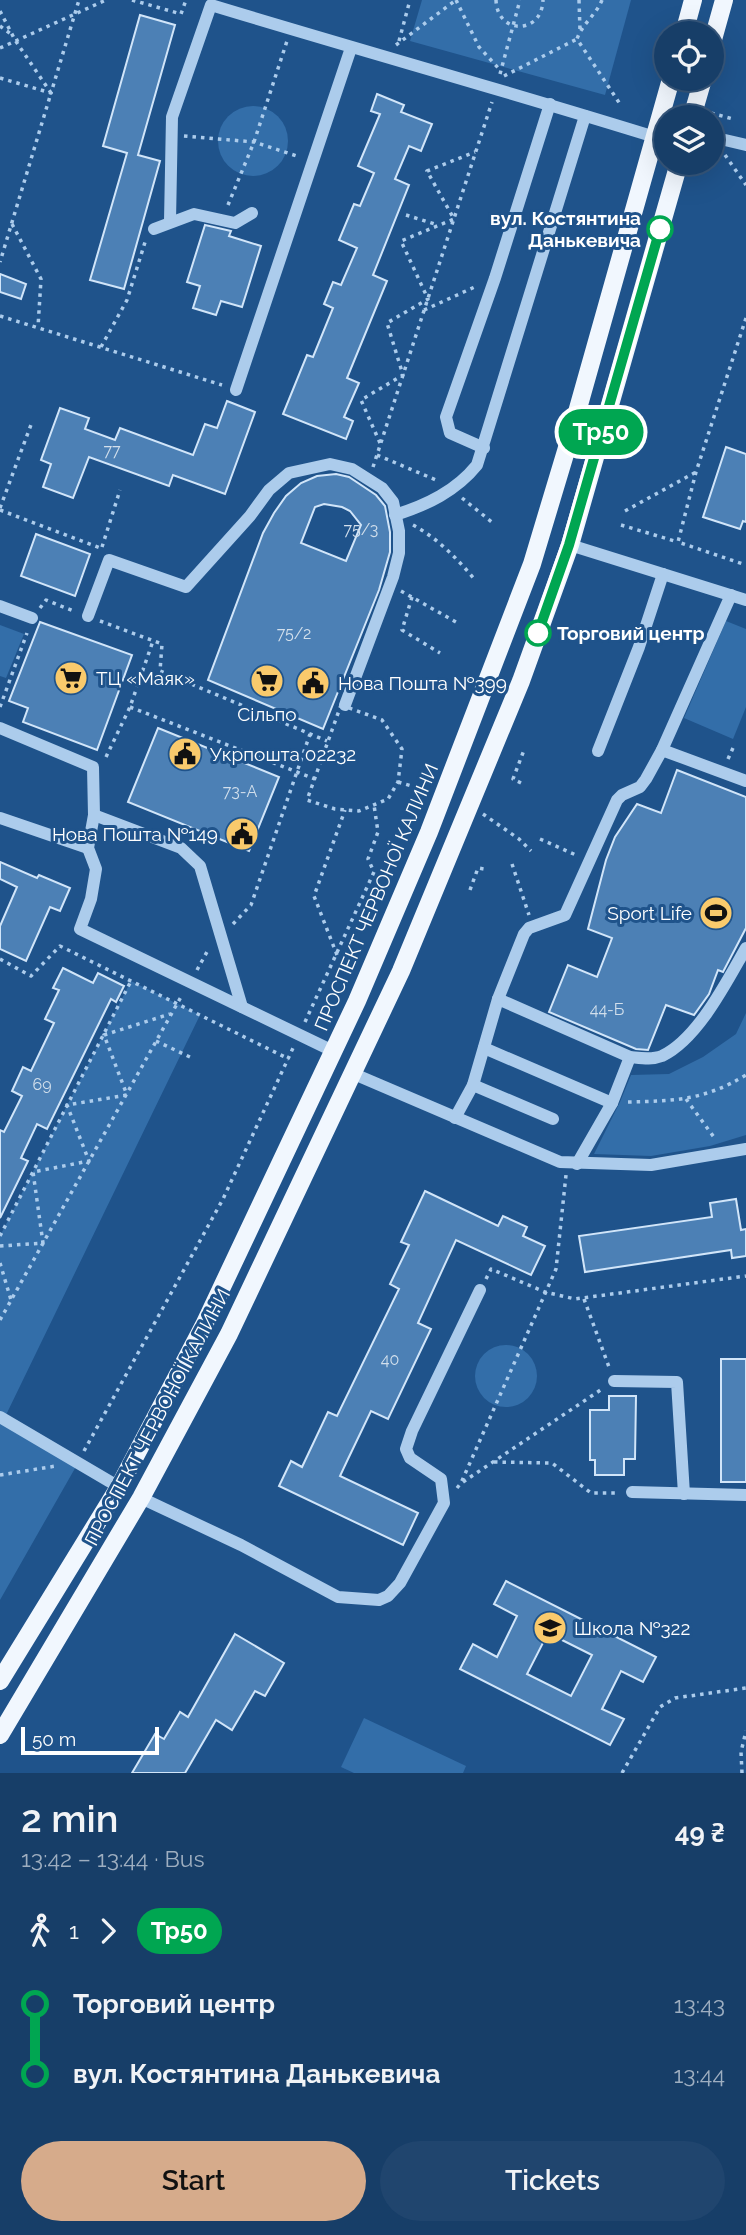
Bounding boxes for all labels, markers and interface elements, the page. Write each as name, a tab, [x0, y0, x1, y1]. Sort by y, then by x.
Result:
map controls	[654, 21, 724, 175]
button: locate	[654, 21, 724, 91]
button: layers	[654, 105, 724, 175]
place label: вул. Костянтина Данькевича	[490, 207, 641, 251]
marker: вул. Костянтина Данькевича	[647, 216, 673, 242]
line badge: Тр50	[552, 409, 650, 455]
text: Тр50	[573, 417, 629, 446]
house number: 77	[103, 441, 121, 460]
house number: 75/3	[344, 520, 378, 539]
marker: Торговий центр	[525, 620, 551, 646]
place label: Торговий центр	[557, 622, 705, 644]
house number: 75/2	[277, 624, 311, 643]
supermarket icon: ТЦ «Маяк»	[52, 659, 90, 697]
supermarket icon: Сільпо	[248, 662, 286, 700]
public building icon: Нова Пошта №399	[294, 664, 332, 702]
place label: ТЦ «Маяк»	[96, 667, 195, 689]
place label: Нова Пошта №399	[338, 672, 507, 694]
place label: Сільпо	[237, 703, 297, 725]
public building icon: Укрпошта 02232	[166, 735, 204, 773]
place label: Укрпошта 02232	[210, 743, 356, 765]
street label: ПРОСПЕКТ ЧЕРВОНОЇ КАЛИНИ	[310, 760, 442, 1034]
house number: 73-А	[223, 782, 257, 801]
public building icon: Нова Пошта №149	[223, 815, 261, 853]
place label: Нова Пошта №149	[52, 823, 218, 845]
sports icon: Sport Life	[697, 894, 735, 932]
place label: Sport Life	[607, 902, 692, 924]
house number: 44-Б	[590, 1000, 624, 1019]
house number: 69	[32, 1075, 52, 1094]
street label: ПРОСПЕКТ ЧЕРВОНОЇ КАЛИНИ	[80, 1285, 234, 1549]
house number: 40	[381, 1350, 399, 1369]
school or university icon: Школа №322	[531, 1609, 569, 1647]
place label: Школа №322	[574, 1617, 690, 1639]
scale bar	[21, 1724, 159, 1756]
text: 50 m	[32, 1728, 76, 1750]
text: 2 min	[21, 1796, 118, 1841]
text: 49 ₴	[675, 1818, 725, 1848]
text: 13:42 – 13:44 · Bus	[21, 1845, 205, 1872]
icon: walk	[21, 1912, 59, 1950]
icon: forward	[89, 1912, 127, 1950]
text: Тр50	[151, 1916, 208, 1945]
text: 1	[69, 1917, 79, 1944]
text: Торговий центр	[73, 1989, 275, 2019]
text: 13:43	[674, 1991, 725, 2018]
text: вул. Костянтина Данькевича	[73, 2059, 440, 2089]
text: 13:44	[673, 2061, 725, 2088]
button: Start	[21, 2141, 366, 2221]
button: Tickets	[380, 2141, 725, 2221]

